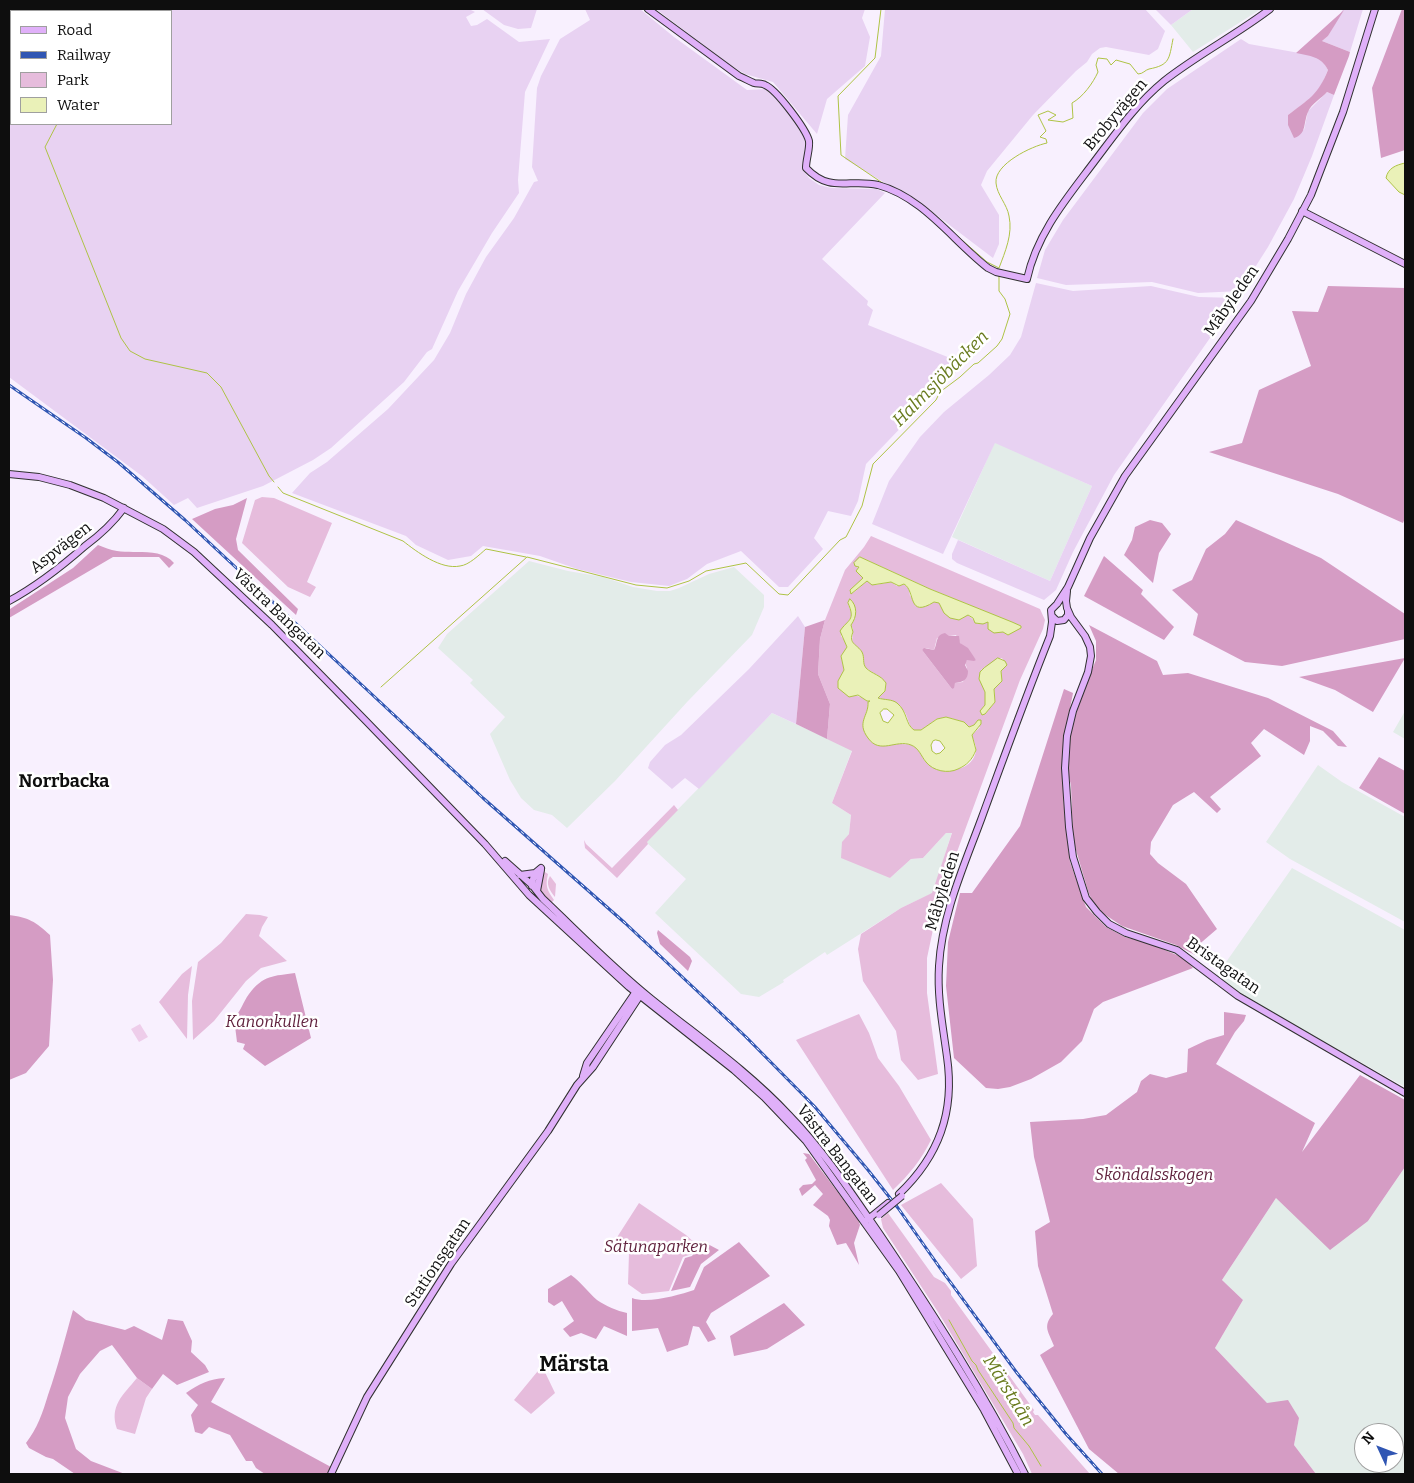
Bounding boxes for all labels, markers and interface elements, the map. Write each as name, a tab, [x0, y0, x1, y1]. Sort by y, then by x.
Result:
legend	[10, 10, 172, 125]
text: Road	[57, 21, 92, 39]
text: Railway	[57, 46, 111, 64]
text: Park	[57, 71, 89, 89]
street label: Brobyvägen	[1080, 75, 1152, 155]
text: Water	[57, 96, 99, 114]
street label: Måbyleden	[1201, 262, 1263, 340]
water label: Halmsjöbäcken	[888, 326, 994, 432]
street label: Aspvägen	[27, 518, 95, 578]
street label: Västra Bangatan	[229, 565, 329, 663]
district label: Norrbacka	[19, 771, 109, 793]
street label: Måbyleden	[922, 849, 964, 933]
street label: Bristagatan	[1182, 934, 1264, 998]
park label: Kanonkullen	[226, 1013, 318, 1033]
street label: Västra Bangatan	[792, 1101, 882, 1209]
park label: Sköndalsskogen	[1095, 1166, 1213, 1186]
street label: Stationsgatan	[401, 1215, 475, 1311]
park label: Sätunaparken	[604, 1238, 708, 1258]
district label: Märsta	[539, 1352, 609, 1378]
water label: Märstaån	[978, 1352, 1038, 1430]
north arrow	[1354, 1423, 1404, 1473]
text: N	[1358, 1428, 1378, 1448]

